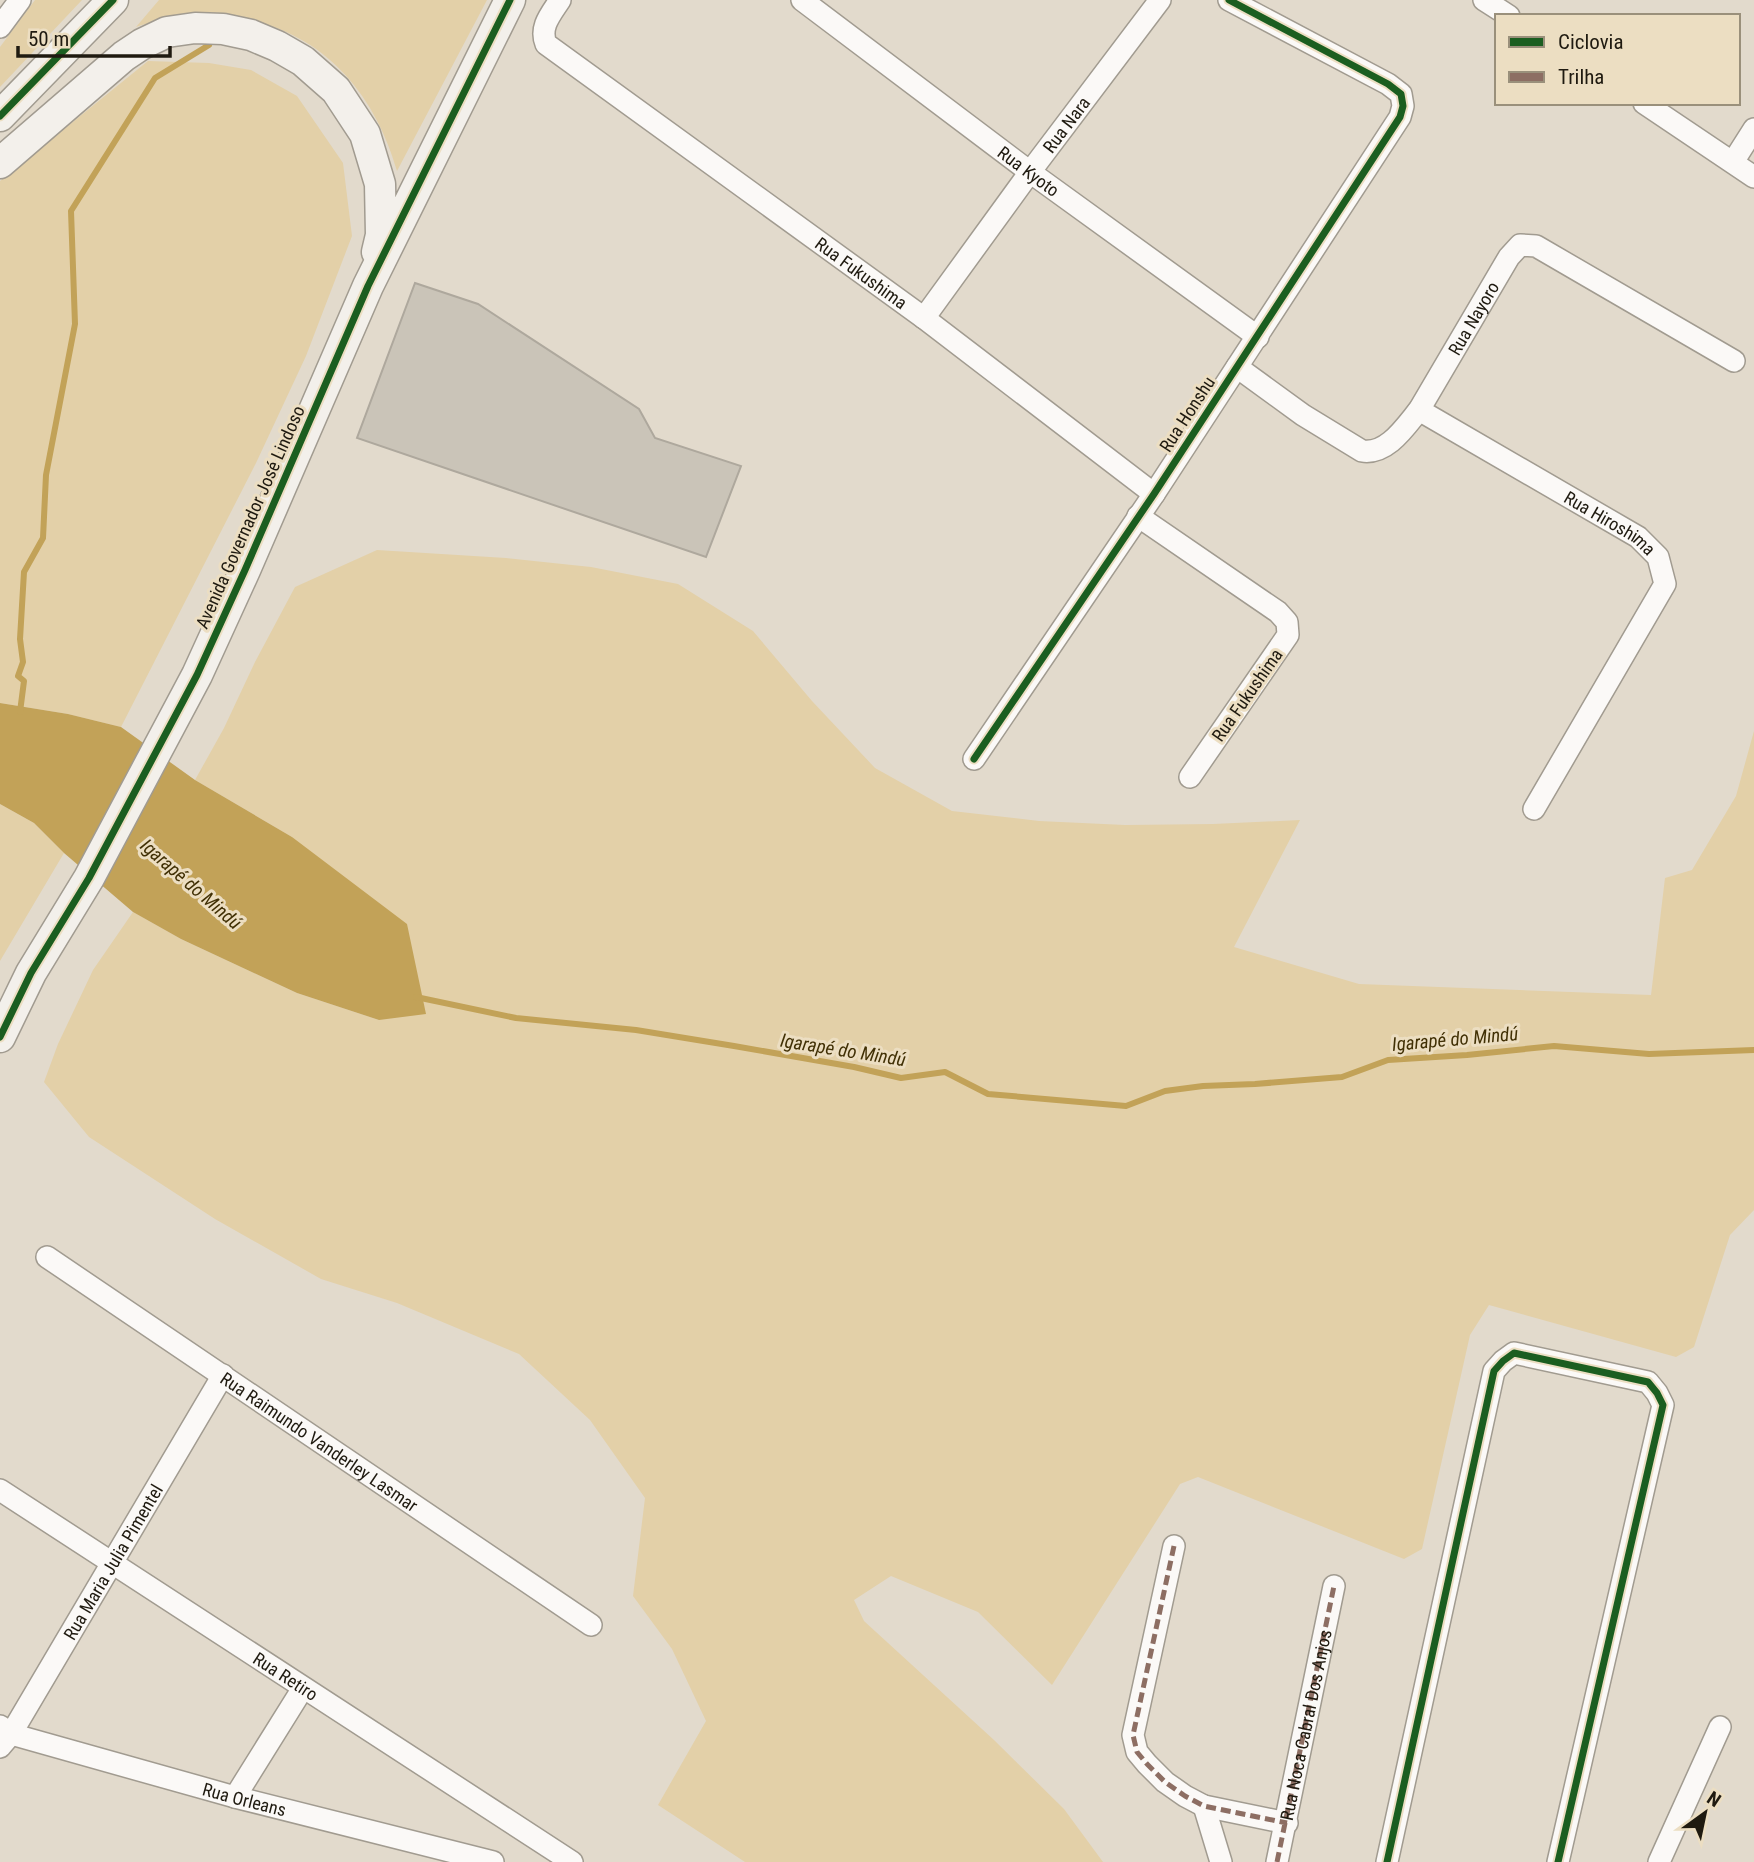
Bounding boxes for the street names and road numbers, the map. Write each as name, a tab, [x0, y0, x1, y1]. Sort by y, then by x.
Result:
street label: Rua Nara	[1038, 92, 1094, 157]
street label: Rua Kyoto	[994, 141, 1064, 200]
street label: Rua Fukushima	[811, 232, 911, 313]
street label: Rua Nayoro	[1443, 278, 1503, 359]
street label: Rua Honshu	[1155, 372, 1219, 456]
street label: Avenida Governador José Lindoso	[191, 402, 309, 632]
street label: Rua Hiroshima	[1561, 486, 1660, 559]
street label: Rua Fukushima	[1207, 645, 1287, 745]
street label: Rua Raimundo Vanderley Lasmar	[217, 1367, 423, 1516]
street label: Rua Maria Julia Pimentel	[59, 1480, 167, 1643]
street label: Rua Noca Cabral Dos Anjos	[1275, 1628, 1335, 1822]
street label: Rua Retiro	[250, 1647, 322, 1705]
street label: Rua Orleans	[200, 1778, 288, 1820]

